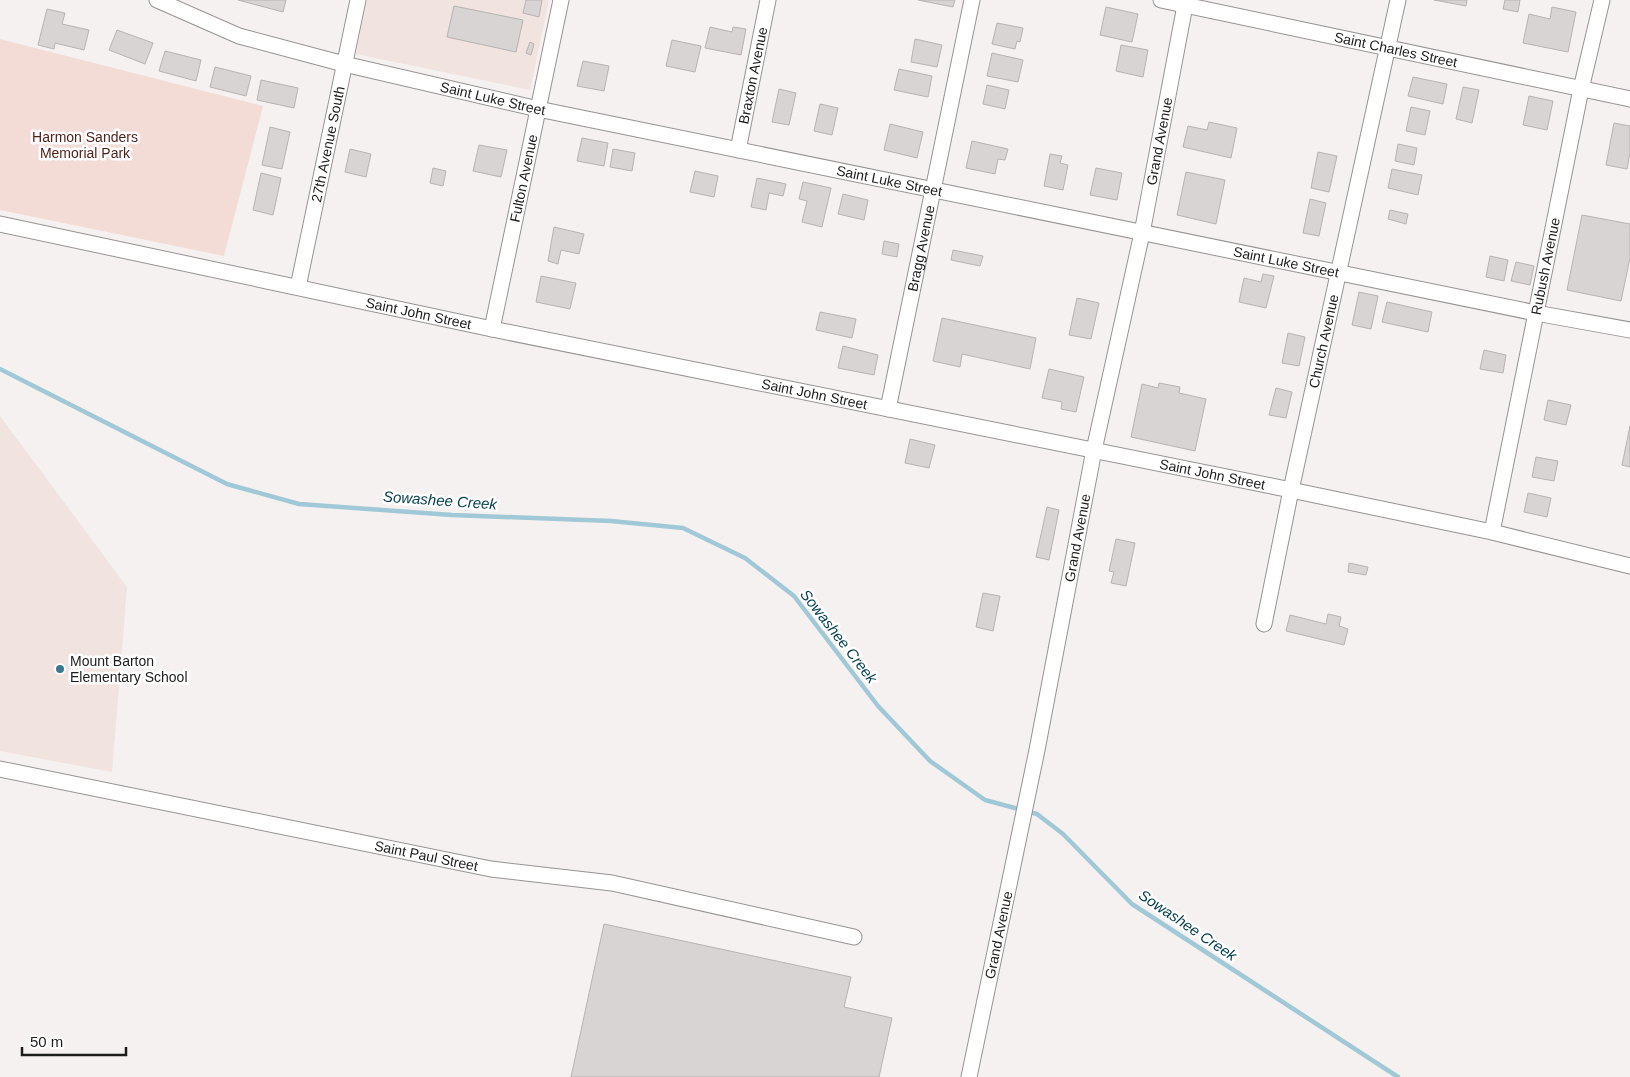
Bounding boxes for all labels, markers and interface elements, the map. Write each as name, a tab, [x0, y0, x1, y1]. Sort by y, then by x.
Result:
street label: Braxton Avenue	[735, 25, 770, 125]
street label: Saint Charles Street	[1333, 29, 1459, 70]
street label: Saint Luke Street	[439, 79, 547, 118]
street label: 27th Avenue South	[308, 85, 348, 204]
street label: Grand Avenue	[1143, 96, 1176, 187]
park label: Harmon Sanders Memorial Park	[32, 129, 138, 161]
street label: Fulton Avenue	[507, 133, 541, 224]
street label: Saint Luke Street	[835, 162, 944, 199]
street label: Bragg Avenue	[904, 204, 938, 293]
street label: Rubush Avenue	[1528, 216, 1563, 316]
street label: Saint Luke Street	[1232, 243, 1341, 281]
street label: Church Avenue	[1305, 293, 1342, 390]
street label: Saint John Street	[364, 294, 473, 332]
street label: Saint John Street	[760, 376, 869, 412]
street label: Saint John Street	[1158, 456, 1267, 493]
water label: Sowashee Creek	[382, 488, 499, 513]
street label: Grand Avenue	[1061, 492, 1094, 583]
water label: Sowashee Creek	[797, 586, 882, 687]
place label: Mount Barton Elementary School	[70, 653, 188, 685]
marker: Mount Barton Elementary School	[54, 663, 66, 675]
street label: Saint Paul Street	[373, 837, 479, 874]
water label: Sowashee Creek	[1136, 886, 1241, 965]
street label: Grand Avenue	[982, 889, 1015, 980]
scale bar	[22, 1024, 126, 1056]
text: 50 m	[30, 1033, 63, 1050]

